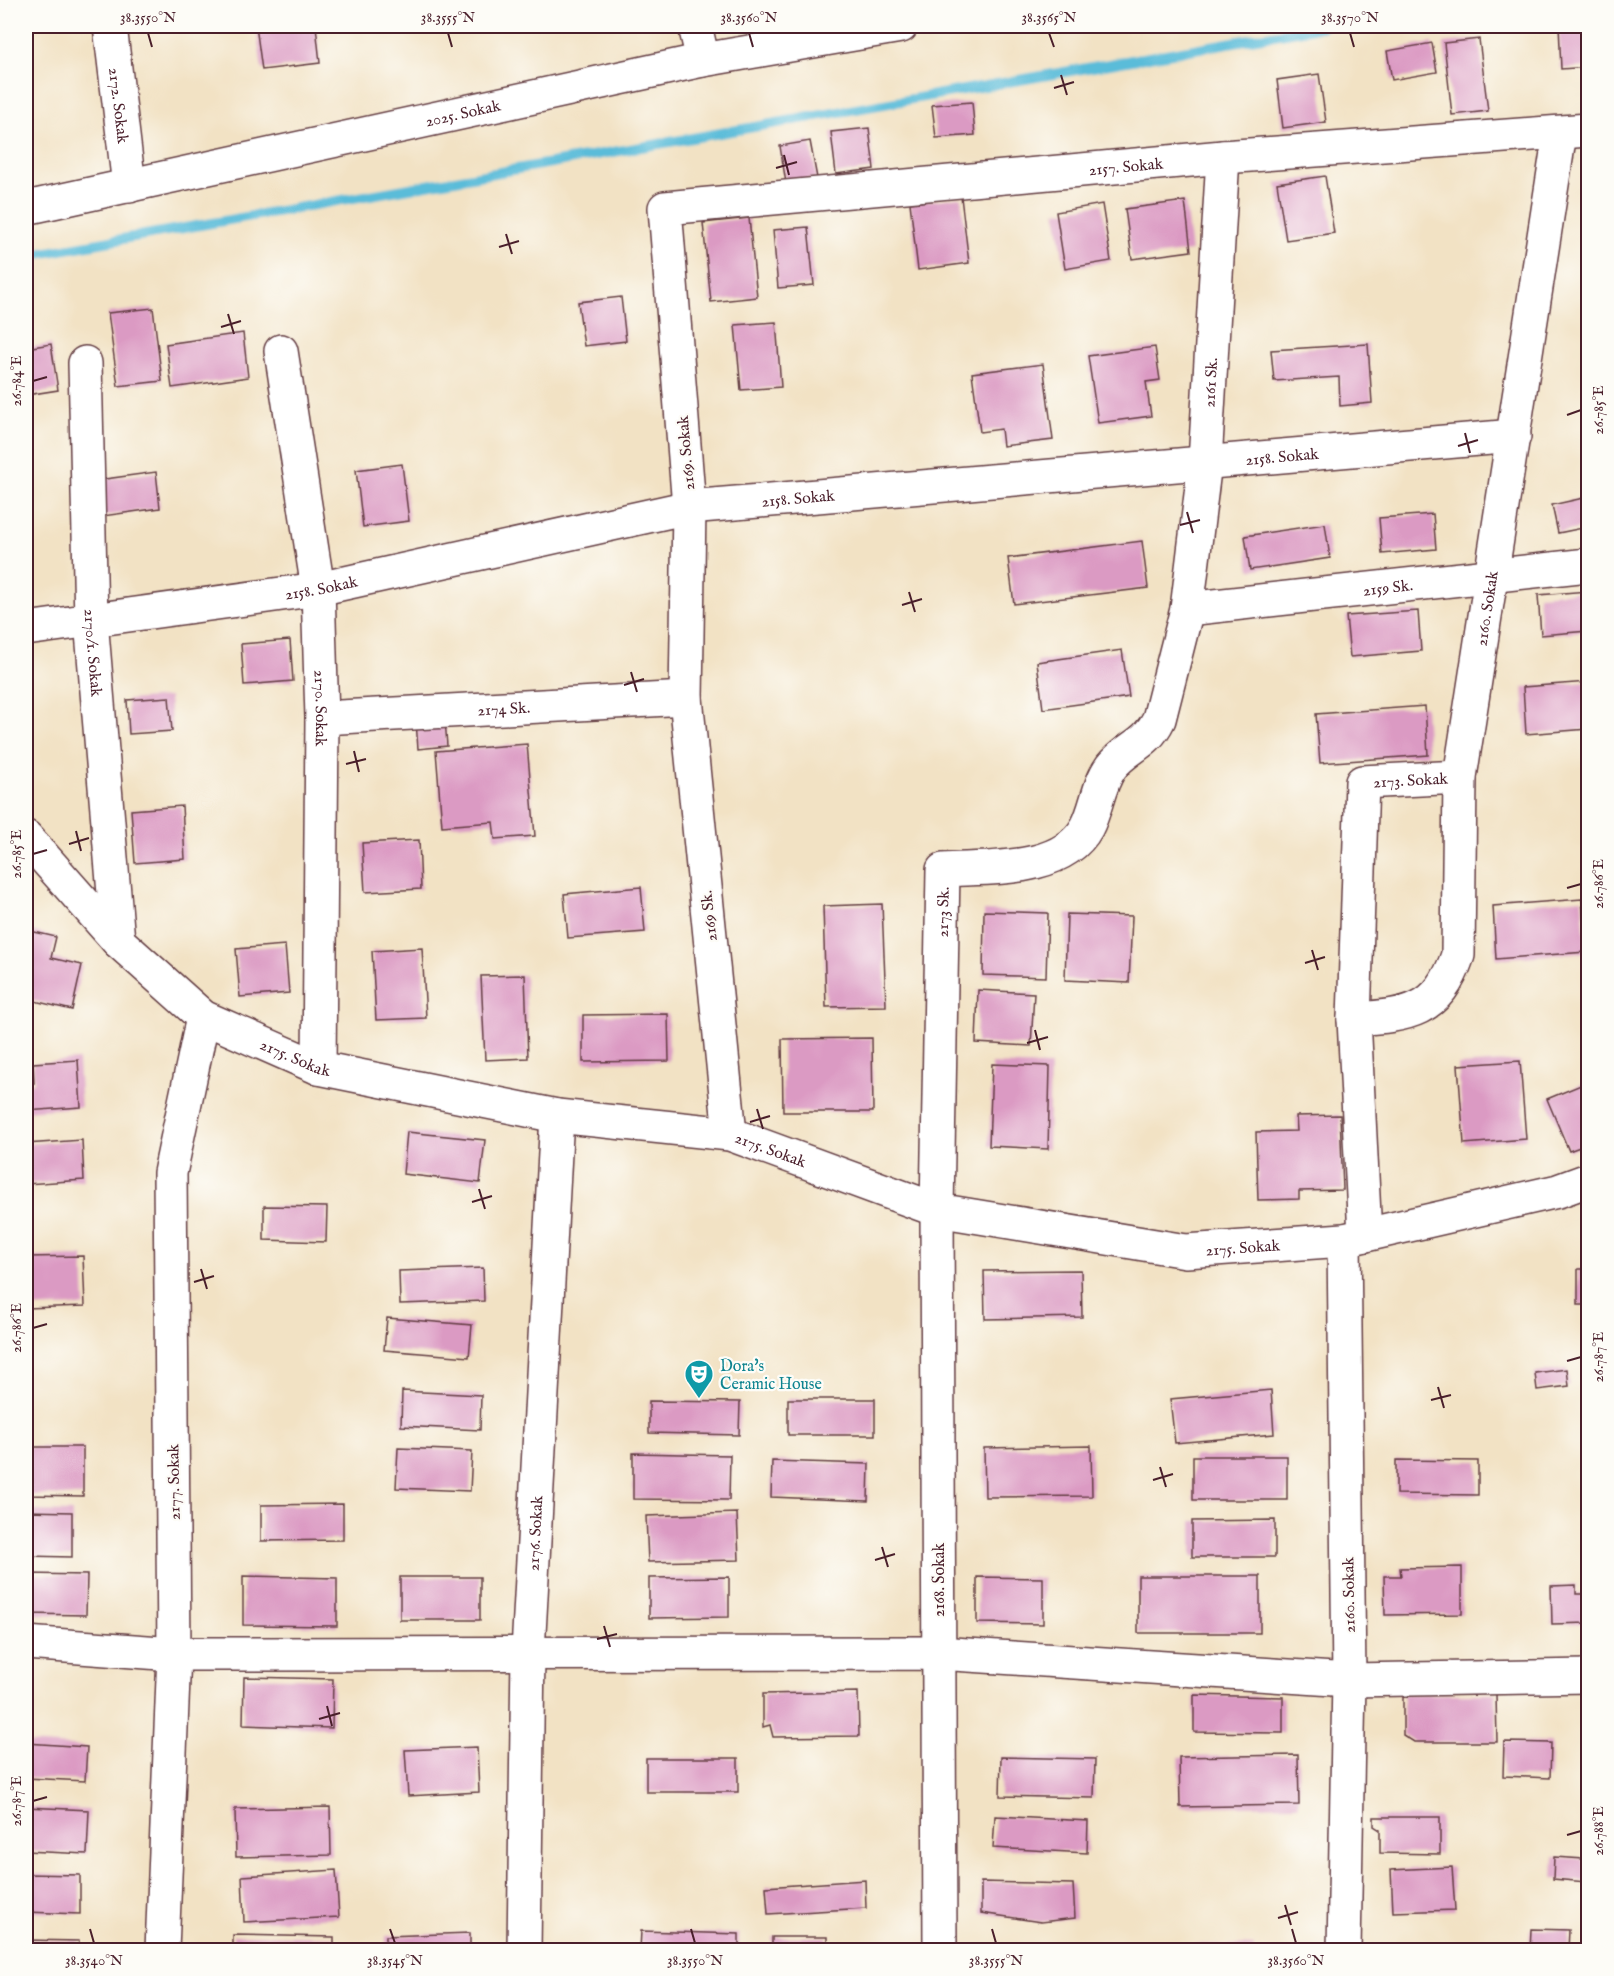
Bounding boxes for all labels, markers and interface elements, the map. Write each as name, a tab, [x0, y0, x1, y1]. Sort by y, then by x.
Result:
text: 38.3550°N	[120, 8, 176, 27]
text: 38.3555°N	[421, 8, 475, 27]
text: 38.3560°N	[720, 8, 778, 27]
text: 38.3565°N	[1021, 8, 1077, 27]
text: 38.3570°N	[1321, 8, 1379, 27]
street label: 2172. Sokak	[103, 67, 132, 145]
street label: 2025. Sokak	[424, 96, 503, 132]
street label: 2157. Sokak	[1088, 154, 1165, 181]
text: 26.784°E	[7, 355, 26, 407]
street label: 2161 Sk.	[1200, 357, 1223, 408]
text: 26.785°E	[1589, 385, 1608, 435]
street label: 2169. Sokak	[674, 414, 700, 491]
street label: 2158. Sokak	[1245, 445, 1320, 471]
street label: 2158. Sokak	[761, 486, 836, 513]
street label: 2160. Sokak	[1472, 569, 1504, 648]
street label: 2158. Sokak	[284, 572, 360, 605]
street label: 2159 Sk.	[1362, 576, 1414, 602]
street label: 2170/1. Sokak	[79, 609, 105, 698]
street label: 2170. Sokak	[309, 670, 330, 747]
street label: 2174 Sk.	[477, 699, 531, 721]
street label: 2173. Sokak	[1373, 770, 1449, 793]
text: 26.785°E	[7, 829, 26, 879]
text: 26.786°E	[1589, 859, 1608, 909]
street label: 2173 Sk.	[934, 886, 955, 938]
street label: 2169 Sk.	[697, 889, 723, 942]
street label: 2175. Sokak	[257, 1035, 332, 1082]
street label: 2175. Sokak	[732, 1129, 809, 1173]
street label: 2175. Sokak	[1205, 1236, 1281, 1262]
text: 26.786°E	[7, 1303, 26, 1353]
text: 26.787°E	[1589, 1332, 1608, 1382]
place label: Dora's Ceramic House	[720, 1357, 822, 1395]
theatre icon: Dora's Ceramic House	[683, 1358, 715, 1400]
street label: 2177. Sokak	[164, 1443, 186, 1520]
street label: 2176. Sokak	[524, 1495, 548, 1572]
street label: 2168. Sokak	[930, 1542, 950, 1617]
street label: 2160. Sokak	[1339, 1556, 1361, 1633]
text: 26.787°E	[7, 1776, 26, 1826]
text: 26.788°E	[1589, 1806, 1608, 1856]
text: 38.3540°N	[65, 1951, 123, 1970]
text: 38.3545°N	[367, 1951, 423, 1970]
text: 38.3550°N	[667, 1951, 723, 1970]
text: 38.3555°N	[969, 1951, 1023, 1970]
text: 38.3560°N	[1267, 1951, 1325, 1970]

